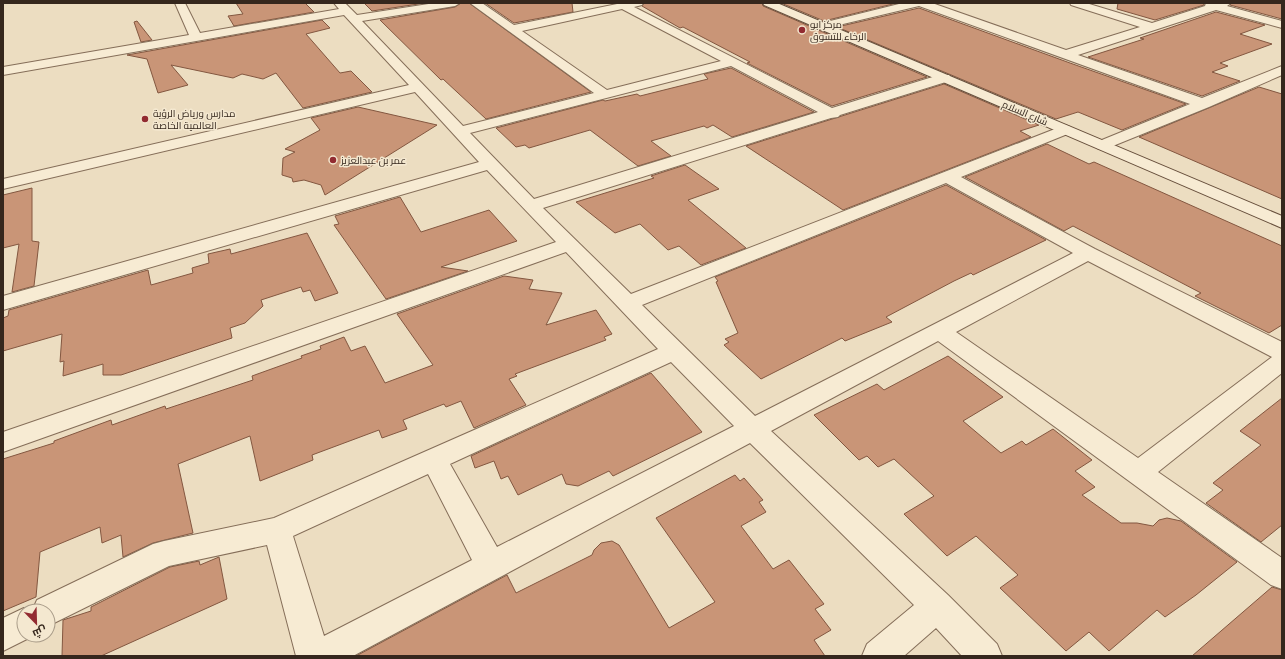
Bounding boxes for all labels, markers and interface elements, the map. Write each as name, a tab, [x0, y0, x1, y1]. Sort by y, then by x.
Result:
place label: مركز ابو الرخاء للتسوق	[810, 15, 866, 46]
marker: مركز ابو الرخاء للتسوق	[797, 25, 807, 35]
street label: شارع السلام	[999, 95, 1051, 131]
place label: مدارس ورياض الرؤية العالمية الخاصة	[153, 104, 235, 135]
marker: مدارس ورياض الرؤية العالمية الخاصة	[140, 114, 150, 124]
place label: عمر بن عبدالعزيز	[340, 151, 406, 170]
marker: عمر بن عبدالعزيز	[328, 155, 338, 165]
north arrow	[16, 603, 56, 643]
text: ش	[29, 620, 50, 644]

